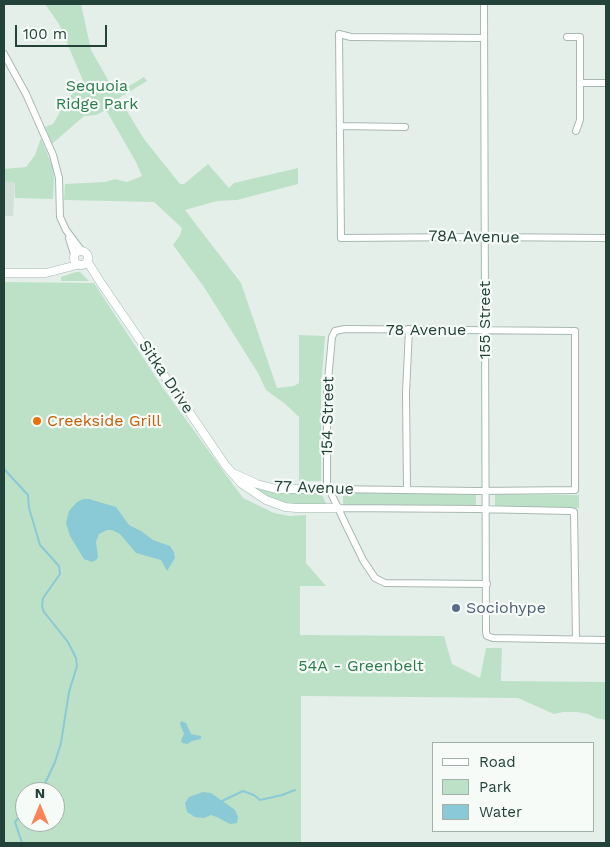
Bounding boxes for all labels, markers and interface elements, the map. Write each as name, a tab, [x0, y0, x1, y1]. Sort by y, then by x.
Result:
scale bar	[18, 15, 110, 47]
text: 100 m	[23, 25, 67, 43]
park label: Sequoia Ridge Park	[56, 76, 138, 114]
street label: 78A Avenue	[428, 227, 520, 247]
street label: 155 Street	[475, 281, 495, 359]
street label: 78 Avenue	[386, 320, 466, 340]
street label: Sitka Drive	[134, 337, 198, 417]
street label: 154 Street	[318, 376, 338, 456]
place label: Creekside Grill	[47, 411, 161, 431]
marker: Creekside Grill	[31, 415, 43, 427]
street label: 77 Avenue	[274, 477, 354, 499]
place label: Sociohype	[466, 598, 546, 618]
marker: Sociohype	[450, 602, 462, 614]
park label: 54A - Greenbelt	[298, 656, 424, 676]
legend	[432, 742, 595, 832]
text: Road	[479, 753, 516, 771]
text: Park	[479, 778, 511, 796]
north arrow	[15, 782, 65, 832]
text: N	[35, 785, 45, 801]
text: Water	[479, 803, 522, 821]

